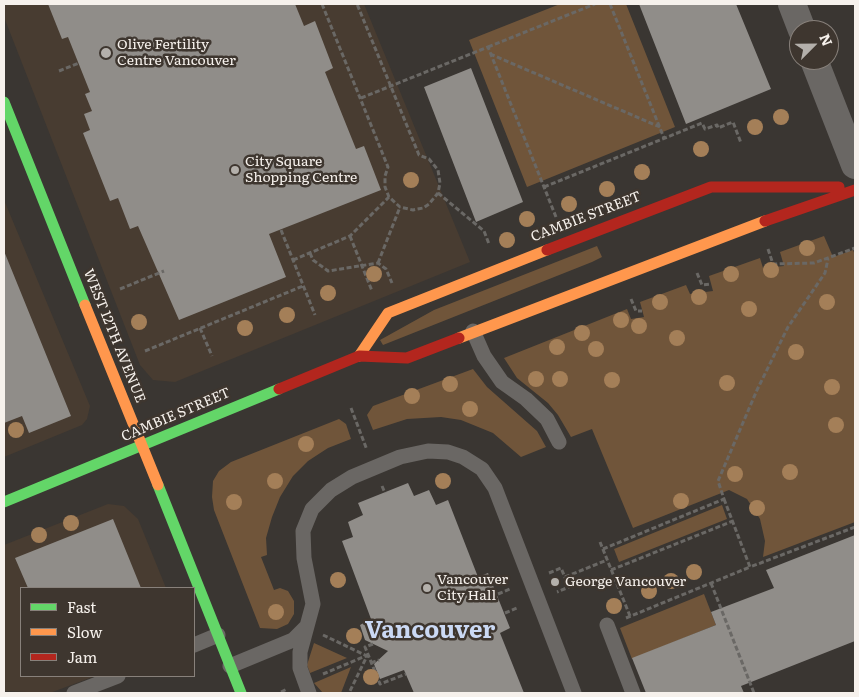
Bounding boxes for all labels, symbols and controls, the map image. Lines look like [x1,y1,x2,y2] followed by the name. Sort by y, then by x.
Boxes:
[789,20,839,70] north arrow
[815,30,838,49] text: N
[117,37,236,70] place label: Olive Fertility Centre Vancouver
[99,46,113,60] marker: Olive Fertility Centre Vancouver
[245,154,357,186] place label: City Square Shopping Centre
[229,164,241,176] marker: City Square Shopping Centre
[528,188,644,246] street label: CAMBIE STREET
[79,267,149,405] street label: WEST 12TH AVENUE
[119,384,233,446] street label: CAMBIE STREET
[437,572,508,604] place label: Vancouver City Hall
[565,574,686,590] place label: George Vancouver
[549,576,561,588] marker: George Vancouver
[421,582,433,594] marker: Vancouver City Hall
[20,587,195,677] legend
[67,595,96,618] text: Fast
[365,617,495,645] district label: Vancouver
[67,620,102,643] text: Slow
[67,645,97,668] text: Jam

